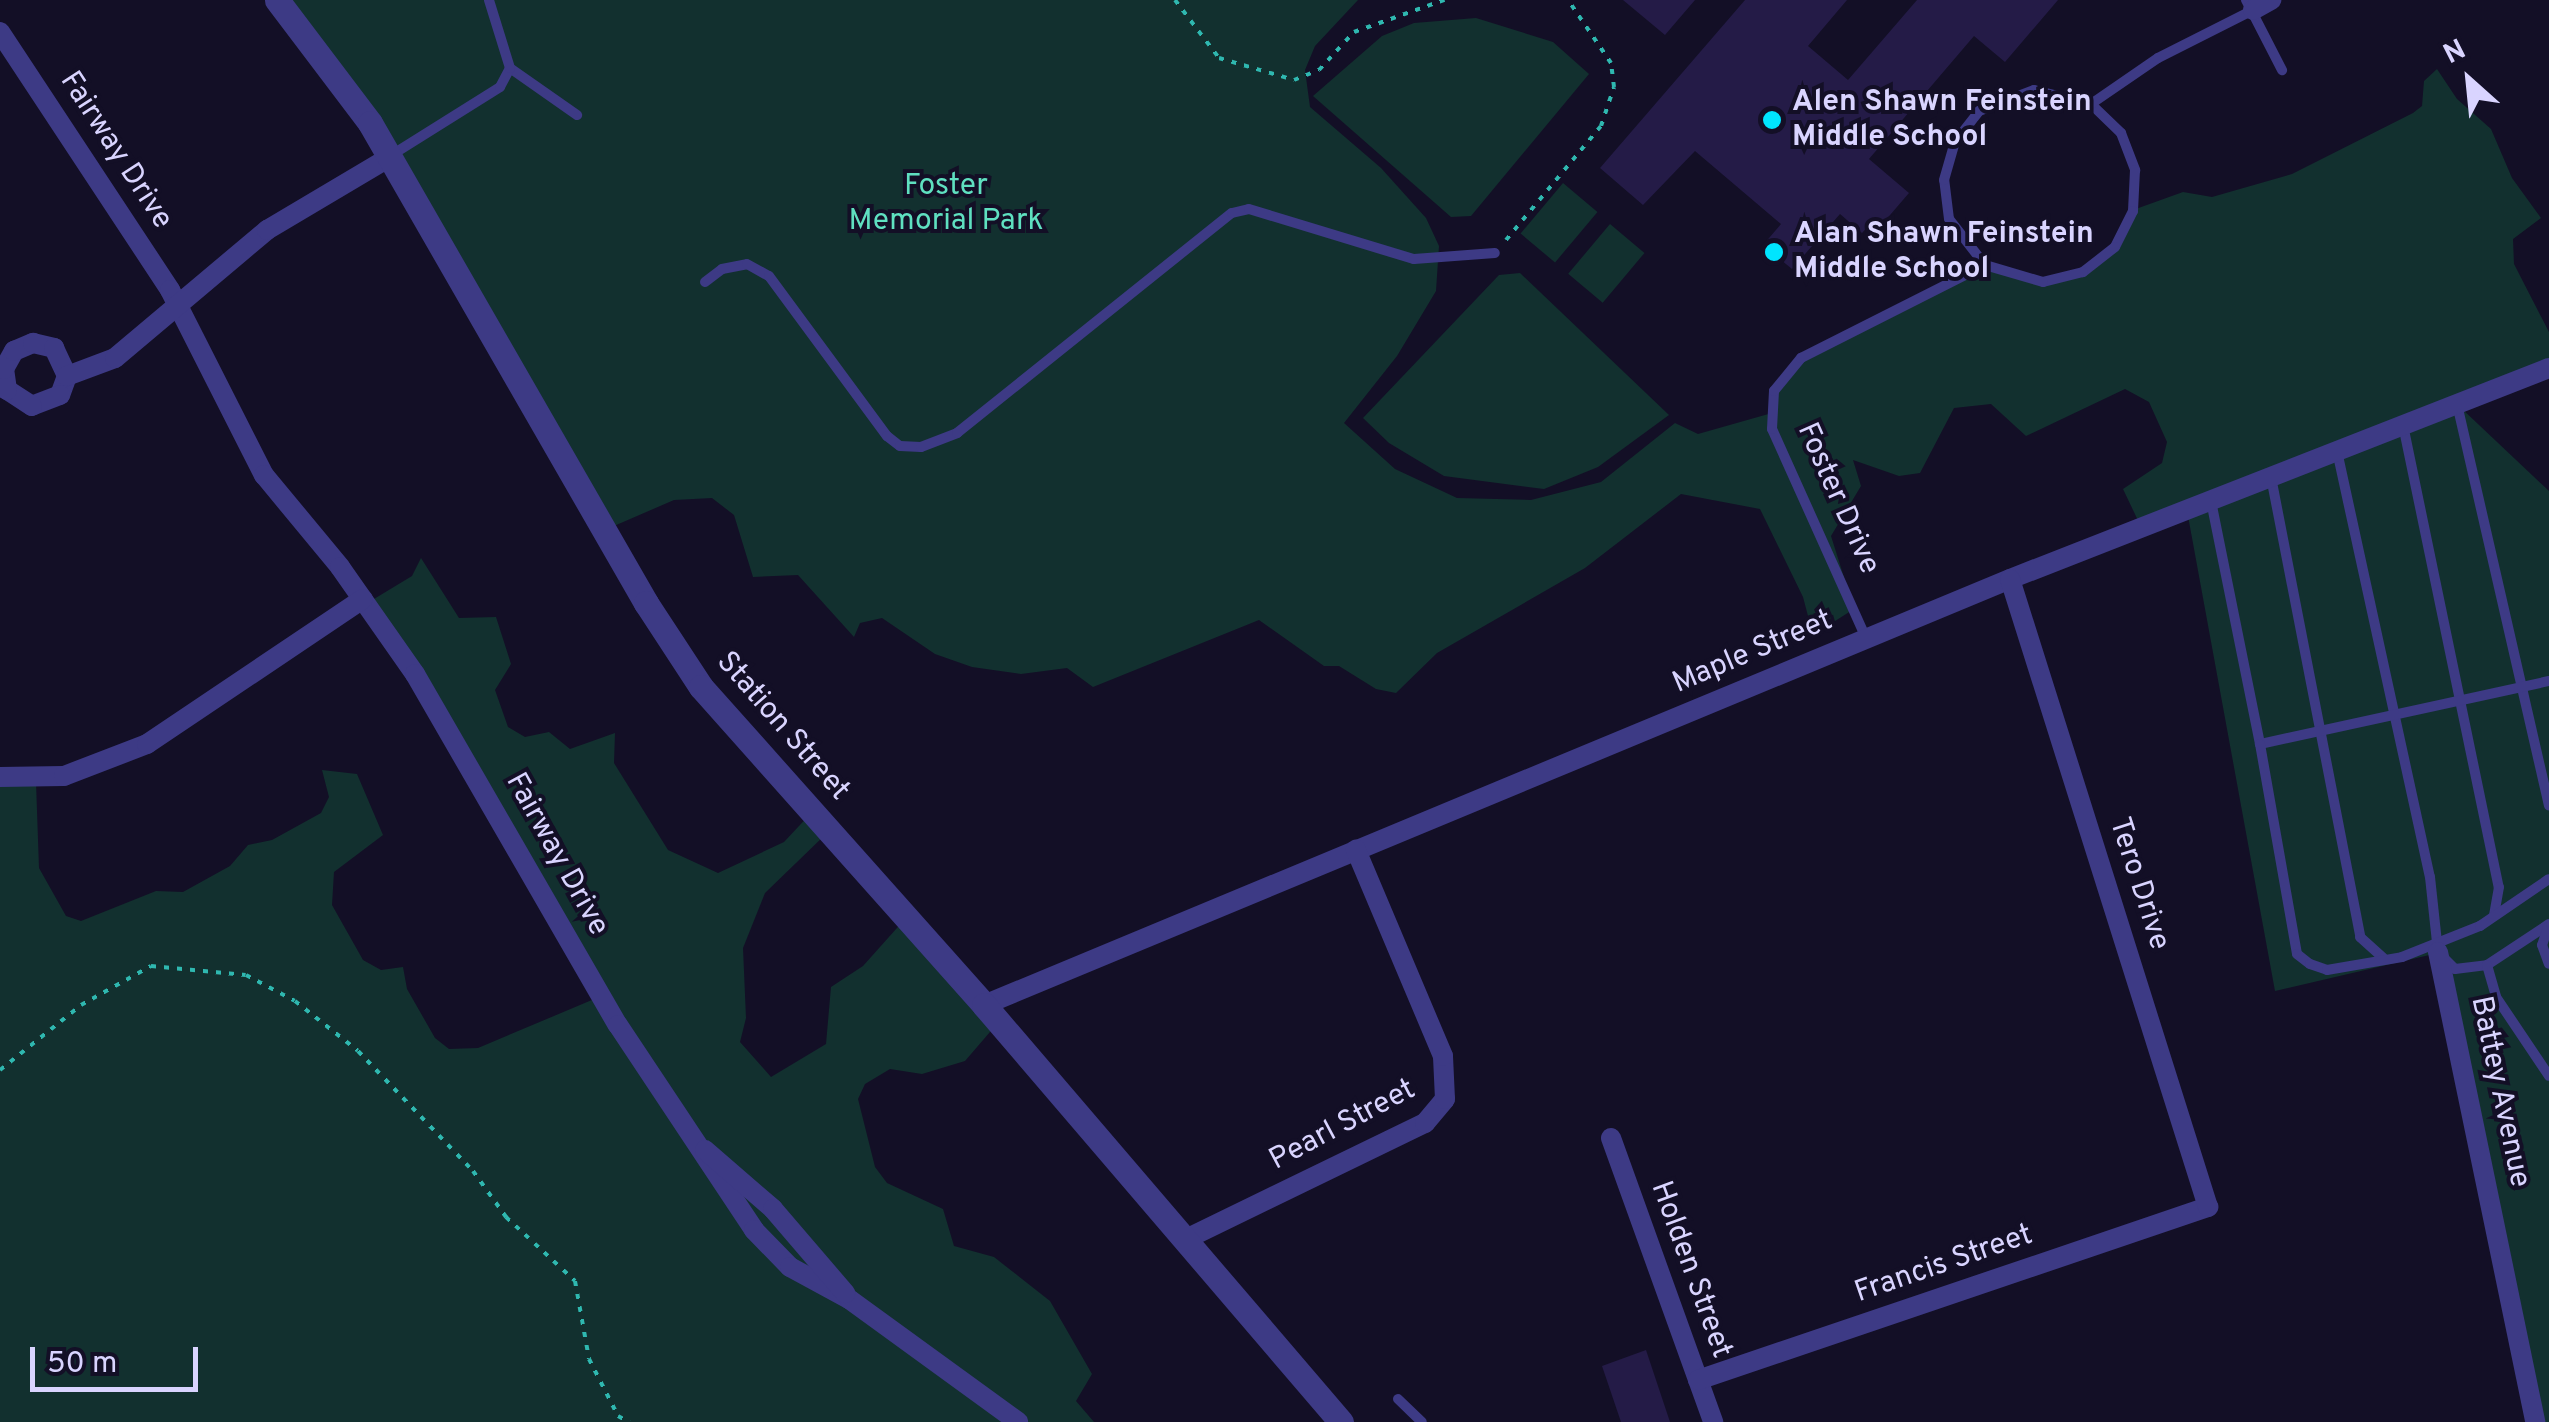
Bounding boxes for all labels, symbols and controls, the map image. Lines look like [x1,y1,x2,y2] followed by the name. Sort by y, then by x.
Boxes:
[2419,30,2519,130] north arrow
[2438,33,2473,74] text: N
[51,66,179,236] street label: Fairway Drive
[1792,85,2092,156] place label: Alen Shawn Feinstein Middle School
[1761,109,1783,131] marker: Alen Shawn Feinstein Middle School
[849,169,1043,240] park label: Foster Memorial Park
[1794,217,2094,288] place label: Alan Shawn Feinstein Middle School
[1763,241,1785,263] marker: Alan Shawn Feinstein Middle School
[1788,418,1886,580] street label: Foster Drive
[1668,603,1838,703] street label: Maple Street
[708,645,856,809] street label: Station Street
[497,767,615,943] street label: Fairway Drive
[2100,813,2176,955] street label: Tero Drive
[2461,992,2537,1192] street label: Battey Avenue
[1264,1073,1422,1179] street label: Pearl Street
[1641,1177,1739,1363] street label: Holden Street
[1850,1218,2038,1312] street label: Francis Street
[35,1327,202,1389] scale bar
[47,1346,117,1383] text: 50 m

